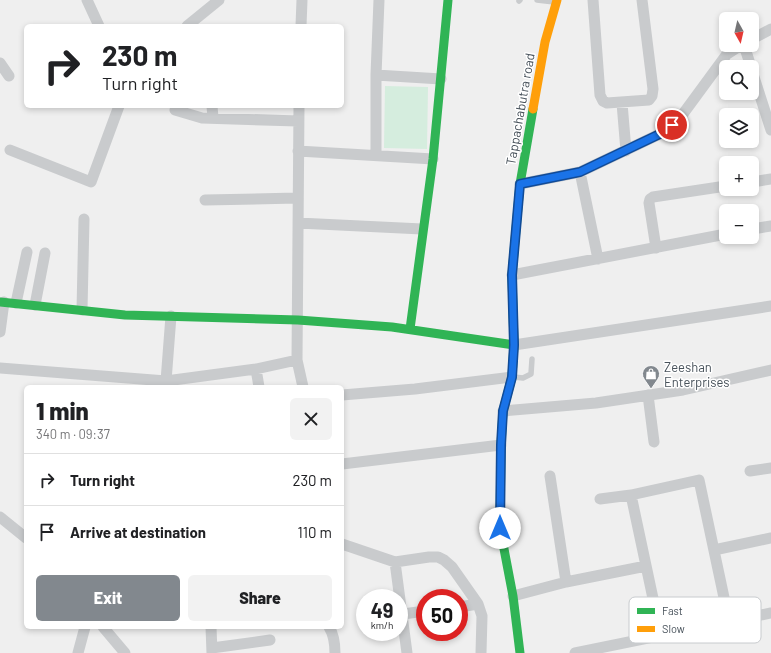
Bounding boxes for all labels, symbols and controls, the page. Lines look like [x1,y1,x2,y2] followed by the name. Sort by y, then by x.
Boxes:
[719,12,759,52] north arrow
[719,12,759,244] map controls
[102,38,177,72] text: 230 m
[36,40,88,92] icon: right
[502,52,538,166] street label: Tappachabutra road
[719,60,759,100] button: search
[102,72,178,94] text: Turn right
[655,108,689,142] pin
[719,108,759,148] button: layers
[661,114,683,136] icon: arrive
[719,156,759,196] button: +
[719,204,759,244] button: −
[664,359,730,390] place label: Zeeshan Enterprises
[641,364,661,389] shop icon: Zeeshan Enterprises
[36,396,89,425] text: 1 min
[290,398,332,440] button: close
[36,426,110,442] text: 340 m · 09:37
[36,469,58,491] icon: right
[70,471,135,489] text: Turn right
[292,471,332,489] text: 230 m
[479,507,521,549] position arrow
[36,521,58,543] icon: arrive
[70,523,206,541] text: Arrive at destination
[298,523,332,541] text: 110 m
[36,575,180,621] button: Exit
[188,575,332,621] button: Share
[416,589,468,641] speed limit sign: 50
[629,597,761,643] legend
[371,598,393,622] text: 49
[662,604,683,617] text: Fast
[371,619,393,631] text: km/h
[662,622,685,635] text: Slow

